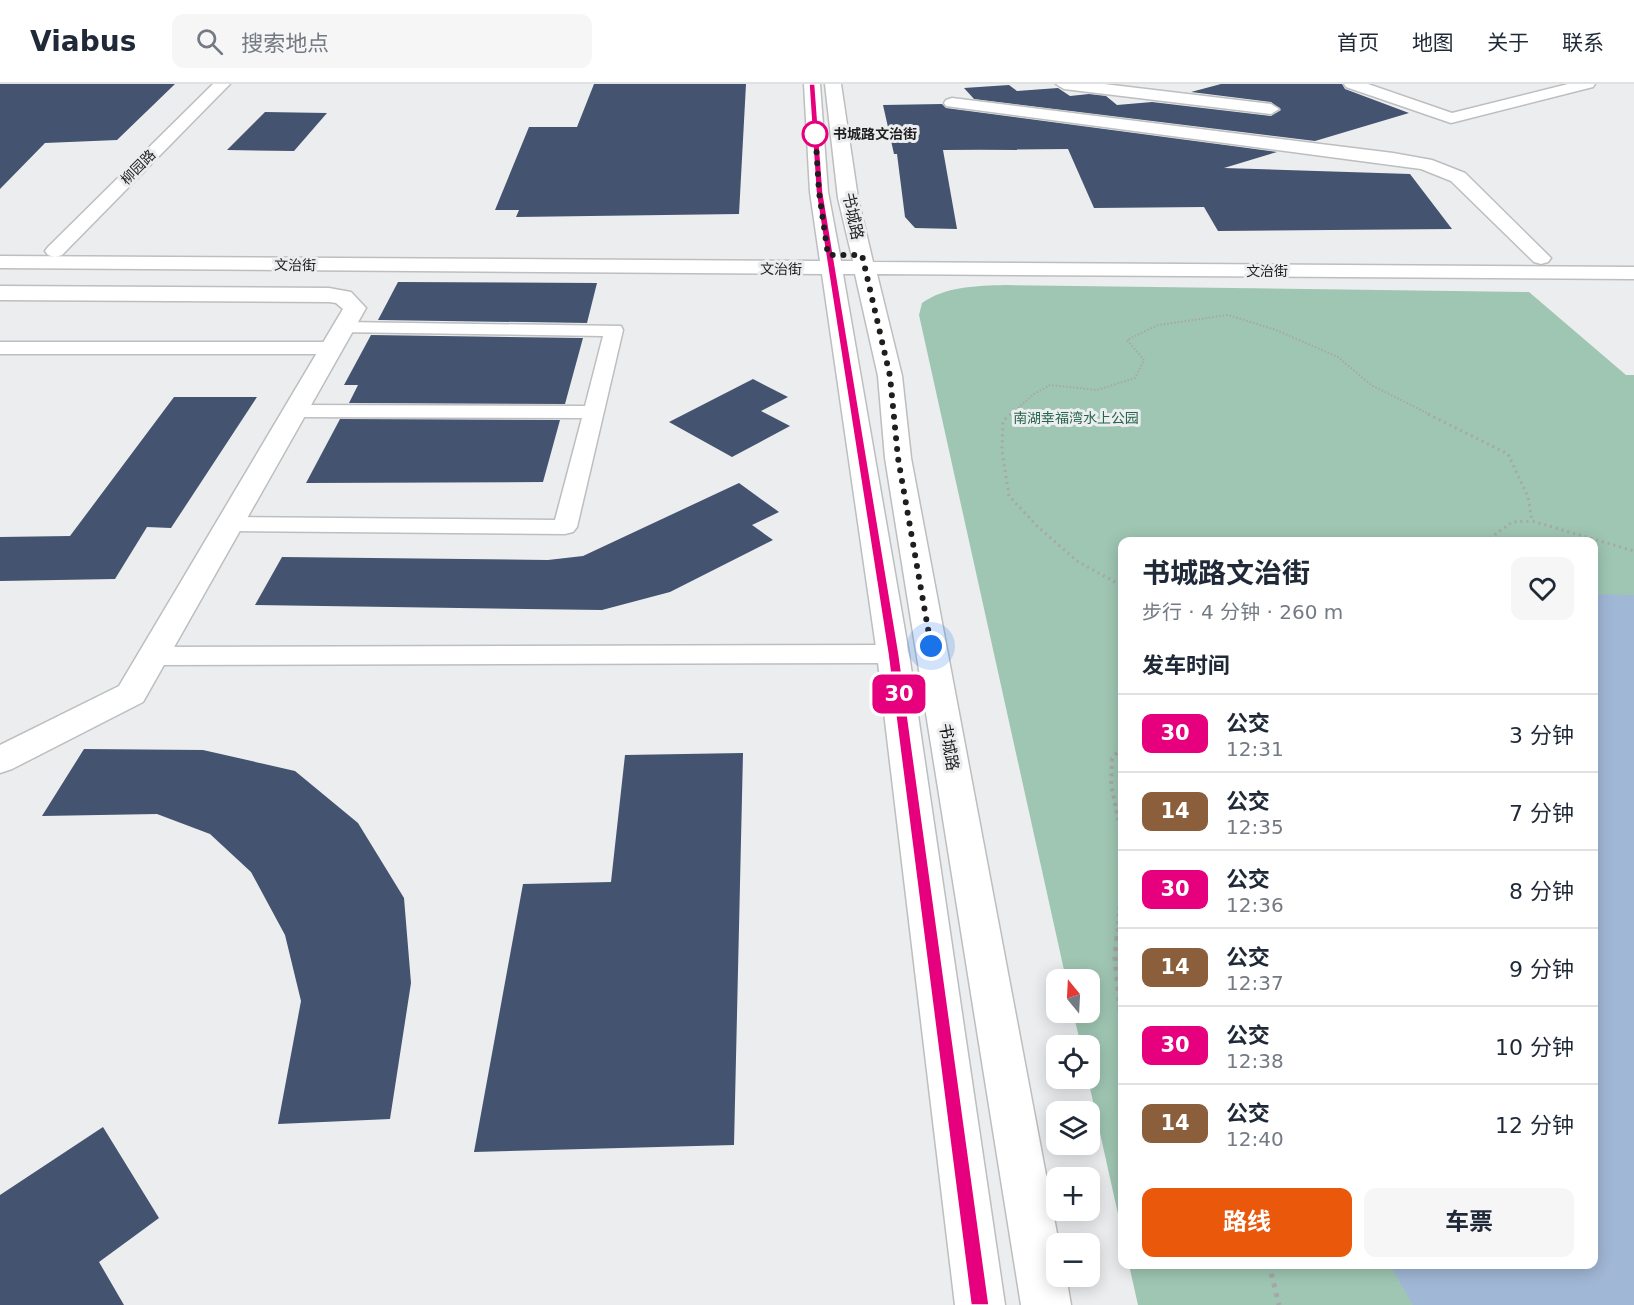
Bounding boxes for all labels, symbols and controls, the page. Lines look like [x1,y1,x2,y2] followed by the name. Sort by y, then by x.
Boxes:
[172,14,592,68] search box
[30,25,136,58] text: Viabus
[193,25,226,58] icon: search
[241,31,329,56] text: 搜索地点
[1337,31,1379,55] text: 首页
[1412,31,1454,55] text: 地图
[1487,31,1529,55] text: 关于
[1562,31,1604,55] text: 联系
[802,121,828,147] marker: 书城路文治街
[833,126,917,142] place label: 书城路文治街
[117,146,159,188] street label: 柳园路
[839,191,867,241] street label: 书城路
[274,257,316,273] street label: 文治街
[760,261,802,277] street label: 文治街
[1246,263,1288,279] street label: 文治街
[1013,410,1139,426] park label: 南湖幸福湾水上公园
[1142,557,1310,590] text: 书城路文治街
[1511,557,1574,620] button: heart
[1142,600,1343,624] text: 步行 · 4 分钟 · 260 m
[916,631,946,661] your location
[1142,653,1230,678] text: 发车时间
[872,674,926,714] line badge: 30
[884,682,914,706] text: 30
[1226,711,1270,736] text: 公交
[1160,721,1190,745] text: 30
[935,722,963,772] street label: 书城路
[1509,723,1574,748] text: 3 分钟
[1226,737,1284,761] text: 12:31
[1226,789,1270,814] text: 公交
[1160,799,1190,823] text: 14
[1509,801,1574,826] text: 7 分钟
[1226,815,1284,839] text: 12:35
[1226,867,1270,892] text: 公交
[1160,877,1190,901] text: 30
[1509,879,1574,904] text: 8 分钟
[1226,893,1284,917] text: 12:36
[1226,945,1270,970] text: 公交
[1160,955,1190,979] text: 14
[1509,957,1574,982] text: 9 分钟
[1046,969,1100,1023] north arrow
[1046,969,1100,1287] map controls
[1226,971,1284,995] text: 12:37
[1226,1023,1270,1048] text: 公交
[1160,1033,1190,1057] text: 30
[1046,1035,1100,1089] button: locate
[1495,1035,1574,1060] text: 10 分钟
[1226,1049,1284,1073] text: 12:38
[1046,1101,1100,1155] button: layers
[1226,1101,1270,1126] text: 公交
[1160,1111,1190,1135] text: 14
[1495,1113,1574,1138] text: 12 分钟
[1226,1127,1284,1151] text: 12:40
[1046,1167,1100,1221] button: +
[1142,1188,1352,1257] button: 路线
[1364,1188,1574,1257] button: 车票
[1046,1233,1100,1287] button: −

